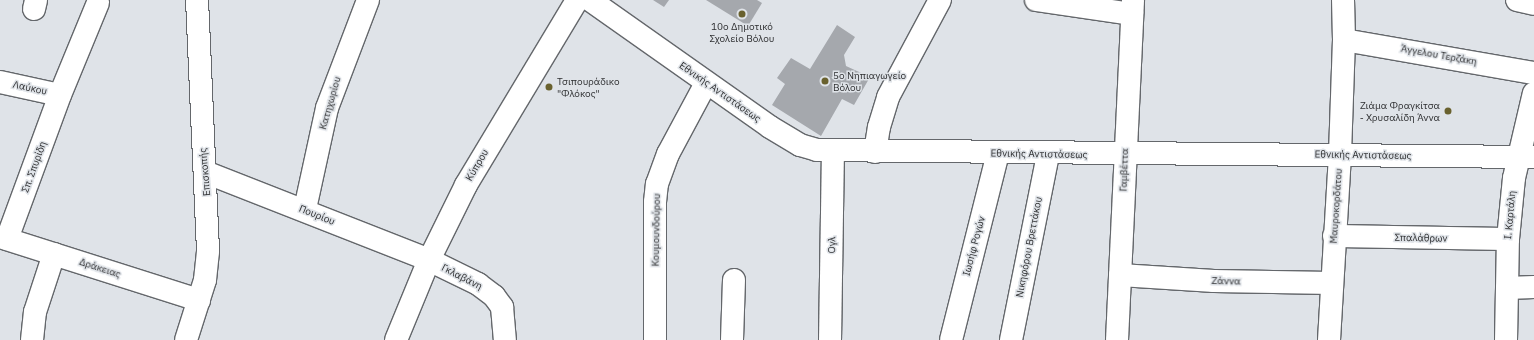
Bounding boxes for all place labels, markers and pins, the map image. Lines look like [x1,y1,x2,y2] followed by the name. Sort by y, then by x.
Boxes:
[737,9,747,19] marker: 10ο Δημοτικό Σχολείο Βόλου
[709,20,775,44] place label: 10ο Δημοτικό Σχολείο Βόλου
[833,69,906,92] place label: 5ο Νηπιαγωγείο Βόλου
[557,75,620,98] place label: Τσιπουράδικο "Φλόκος"
[820,76,830,86] marker: 5ο Νηπιαγωγείο Βόλου
[544,82,554,92] marker: Τσιπουράδικο "Φλόκος"
[1360,99,1440,122] place label: Ζιάμα Φραγκίτσα - Χρυσαλίδη Άννα
[1443,106,1453,116] marker: Ζιάμα Φραγκίτσα - Χρυσαλίδη Άννα

